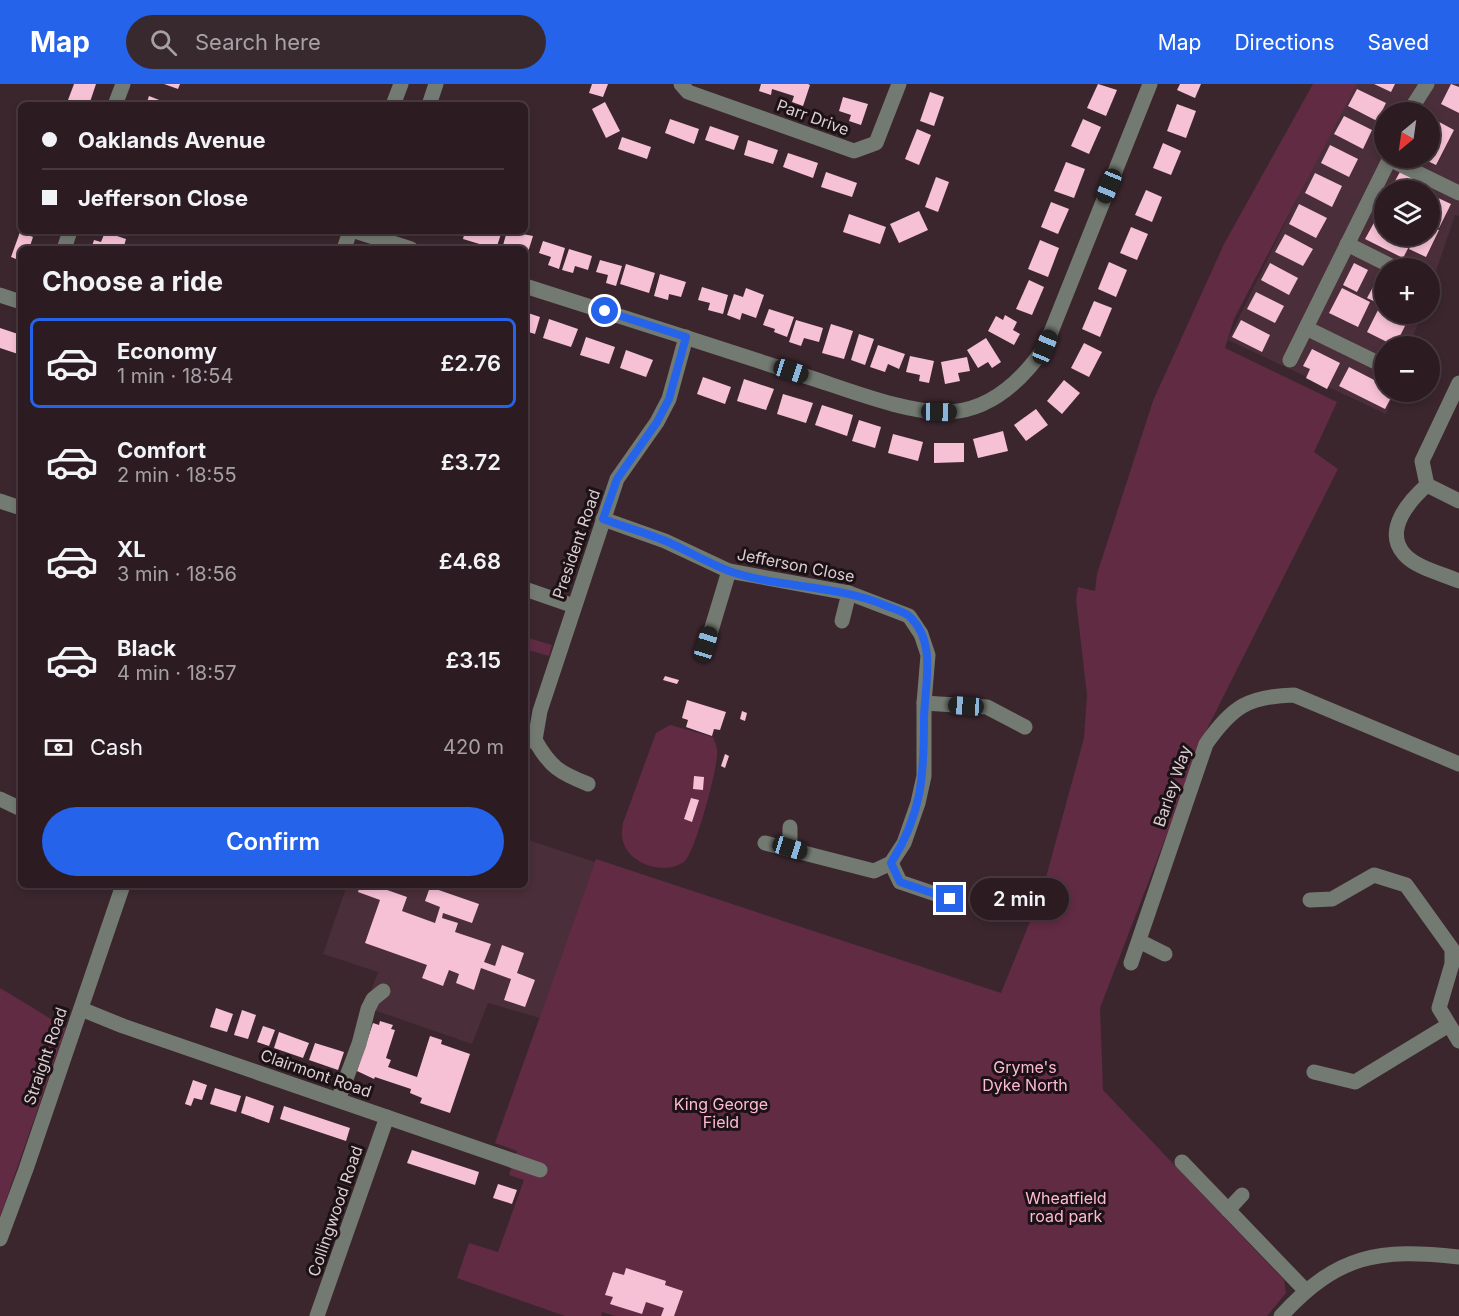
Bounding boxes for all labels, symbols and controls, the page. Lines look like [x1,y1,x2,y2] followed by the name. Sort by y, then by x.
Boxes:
[126,15,546,69] search box
[30,25,90,59] text: Map
[147,26,180,59] icon: search
[195,29,321,55] text: Search here
[1158,30,1201,55] text: Map
[1234,30,1335,55] text: Directions
[1368,30,1429,55] text: Saved
[774,95,852,139] street label: Parr Drive
[1374,102,1440,168] north arrow
[1374,102,1440,402] map controls
[78,127,266,153] text: Oaklands Avenue
[1094,166,1124,206] car
[1374,180,1440,246] button: layers
[78,185,248,211] text: Jefferson Close
[1374,258,1440,324] button: +
[42,265,223,298] text: Choose a ride
[591,297,618,324] route start
[1030,327,1060,367] car
[45,336,99,390] icon: car
[1374,336,1440,402] button: −
[117,338,217,364] text: Economy
[441,350,501,376] text: £2.76
[771,357,811,385] car
[117,364,233,388] text: 1 min · 18:54
[921,403,957,421] car
[45,435,99,489] icon: car
[117,437,206,463] text: Comfort
[441,449,501,475] text: £3.72
[117,463,237,487] text: 2 min · 18:55
[548,487,604,601] street label: President Road
[45,534,99,588] icon: car
[117,536,146,562] text: XL
[735,544,857,586] street label: Jefferson Close
[439,548,501,574] text: £4.68
[117,562,237,586] text: 3 min · 18:56
[692,624,720,664] car
[45,633,99,687] icon: car
[117,635,176,661] text: Black
[445,647,501,673] text: £3.15
[117,661,236,685] text: 4 min · 18:57
[947,696,985,716] car
[42,731,75,764] icon: cash
[90,734,143,760] text: Cash
[443,735,504,759] text: 420 m
[1149,743,1195,829] street label: Barley Way
[42,807,504,876] button: Confirm
[770,834,810,862] car
[971,878,1070,920] callout: 2 min
[936,885,963,912] route end
[993,887,1046,911] text: 2 min
[19,1005,71,1107] street label: Straight Road
[258,1045,374,1101] street label: Clairmont Road
[982,1057,1068,1095] park label: Gryme's Dyke North
[674,1094,768,1132] park label: King George Field
[303,1143,367,1279] street label: Collingwood Road
[1025,1188,1107,1226] park label: Wheatfield road park

